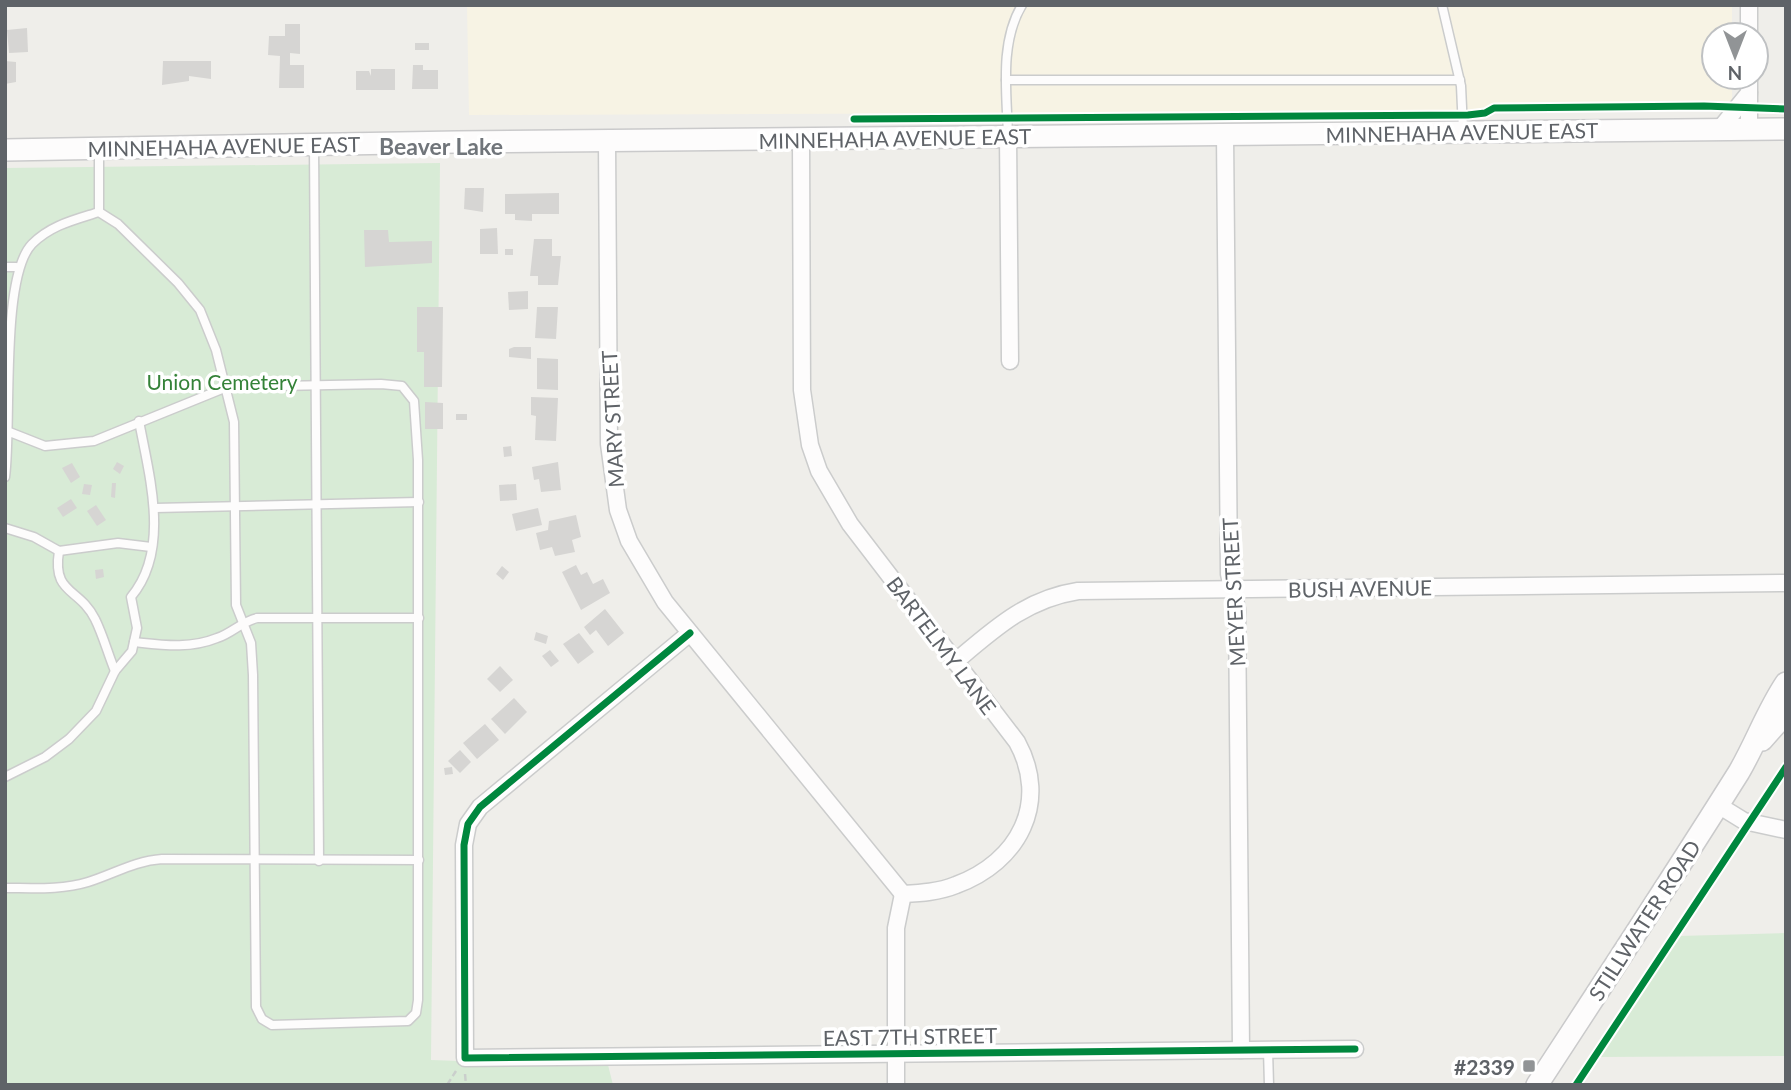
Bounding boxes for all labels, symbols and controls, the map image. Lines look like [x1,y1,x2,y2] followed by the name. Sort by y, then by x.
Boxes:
[1700,21,1770,91] north arrow
[1728,62,1742,85] text: N
[1326,117,1599,147] street label: MINNEHAHA AVENUE EAST
[759,123,1032,153] street label: MINNEHAHA AVENUE EAST
[88,131,361,161] street label: MINNEHAHA AVENUE EAST
[379,132,503,160] district label: Beaver Lake
[596,349,628,488] street label: MARY STREET
[146,369,298,394] park label: Union Cemetery
[1217,516,1249,667] street label: MEYER STREET
[882,571,1002,719] street label: BARTELMY LANE
[1288,574,1432,602] street label: BUSH AVENUE
[1583,835,1705,1005] street label: STILLWATER ROAD
[823,1022,998,1050] street label: EAST 7TH STREET
[1454,1054,1515,1079] place label: #2339
[1521,1058,1537,1074] marker: #2339

